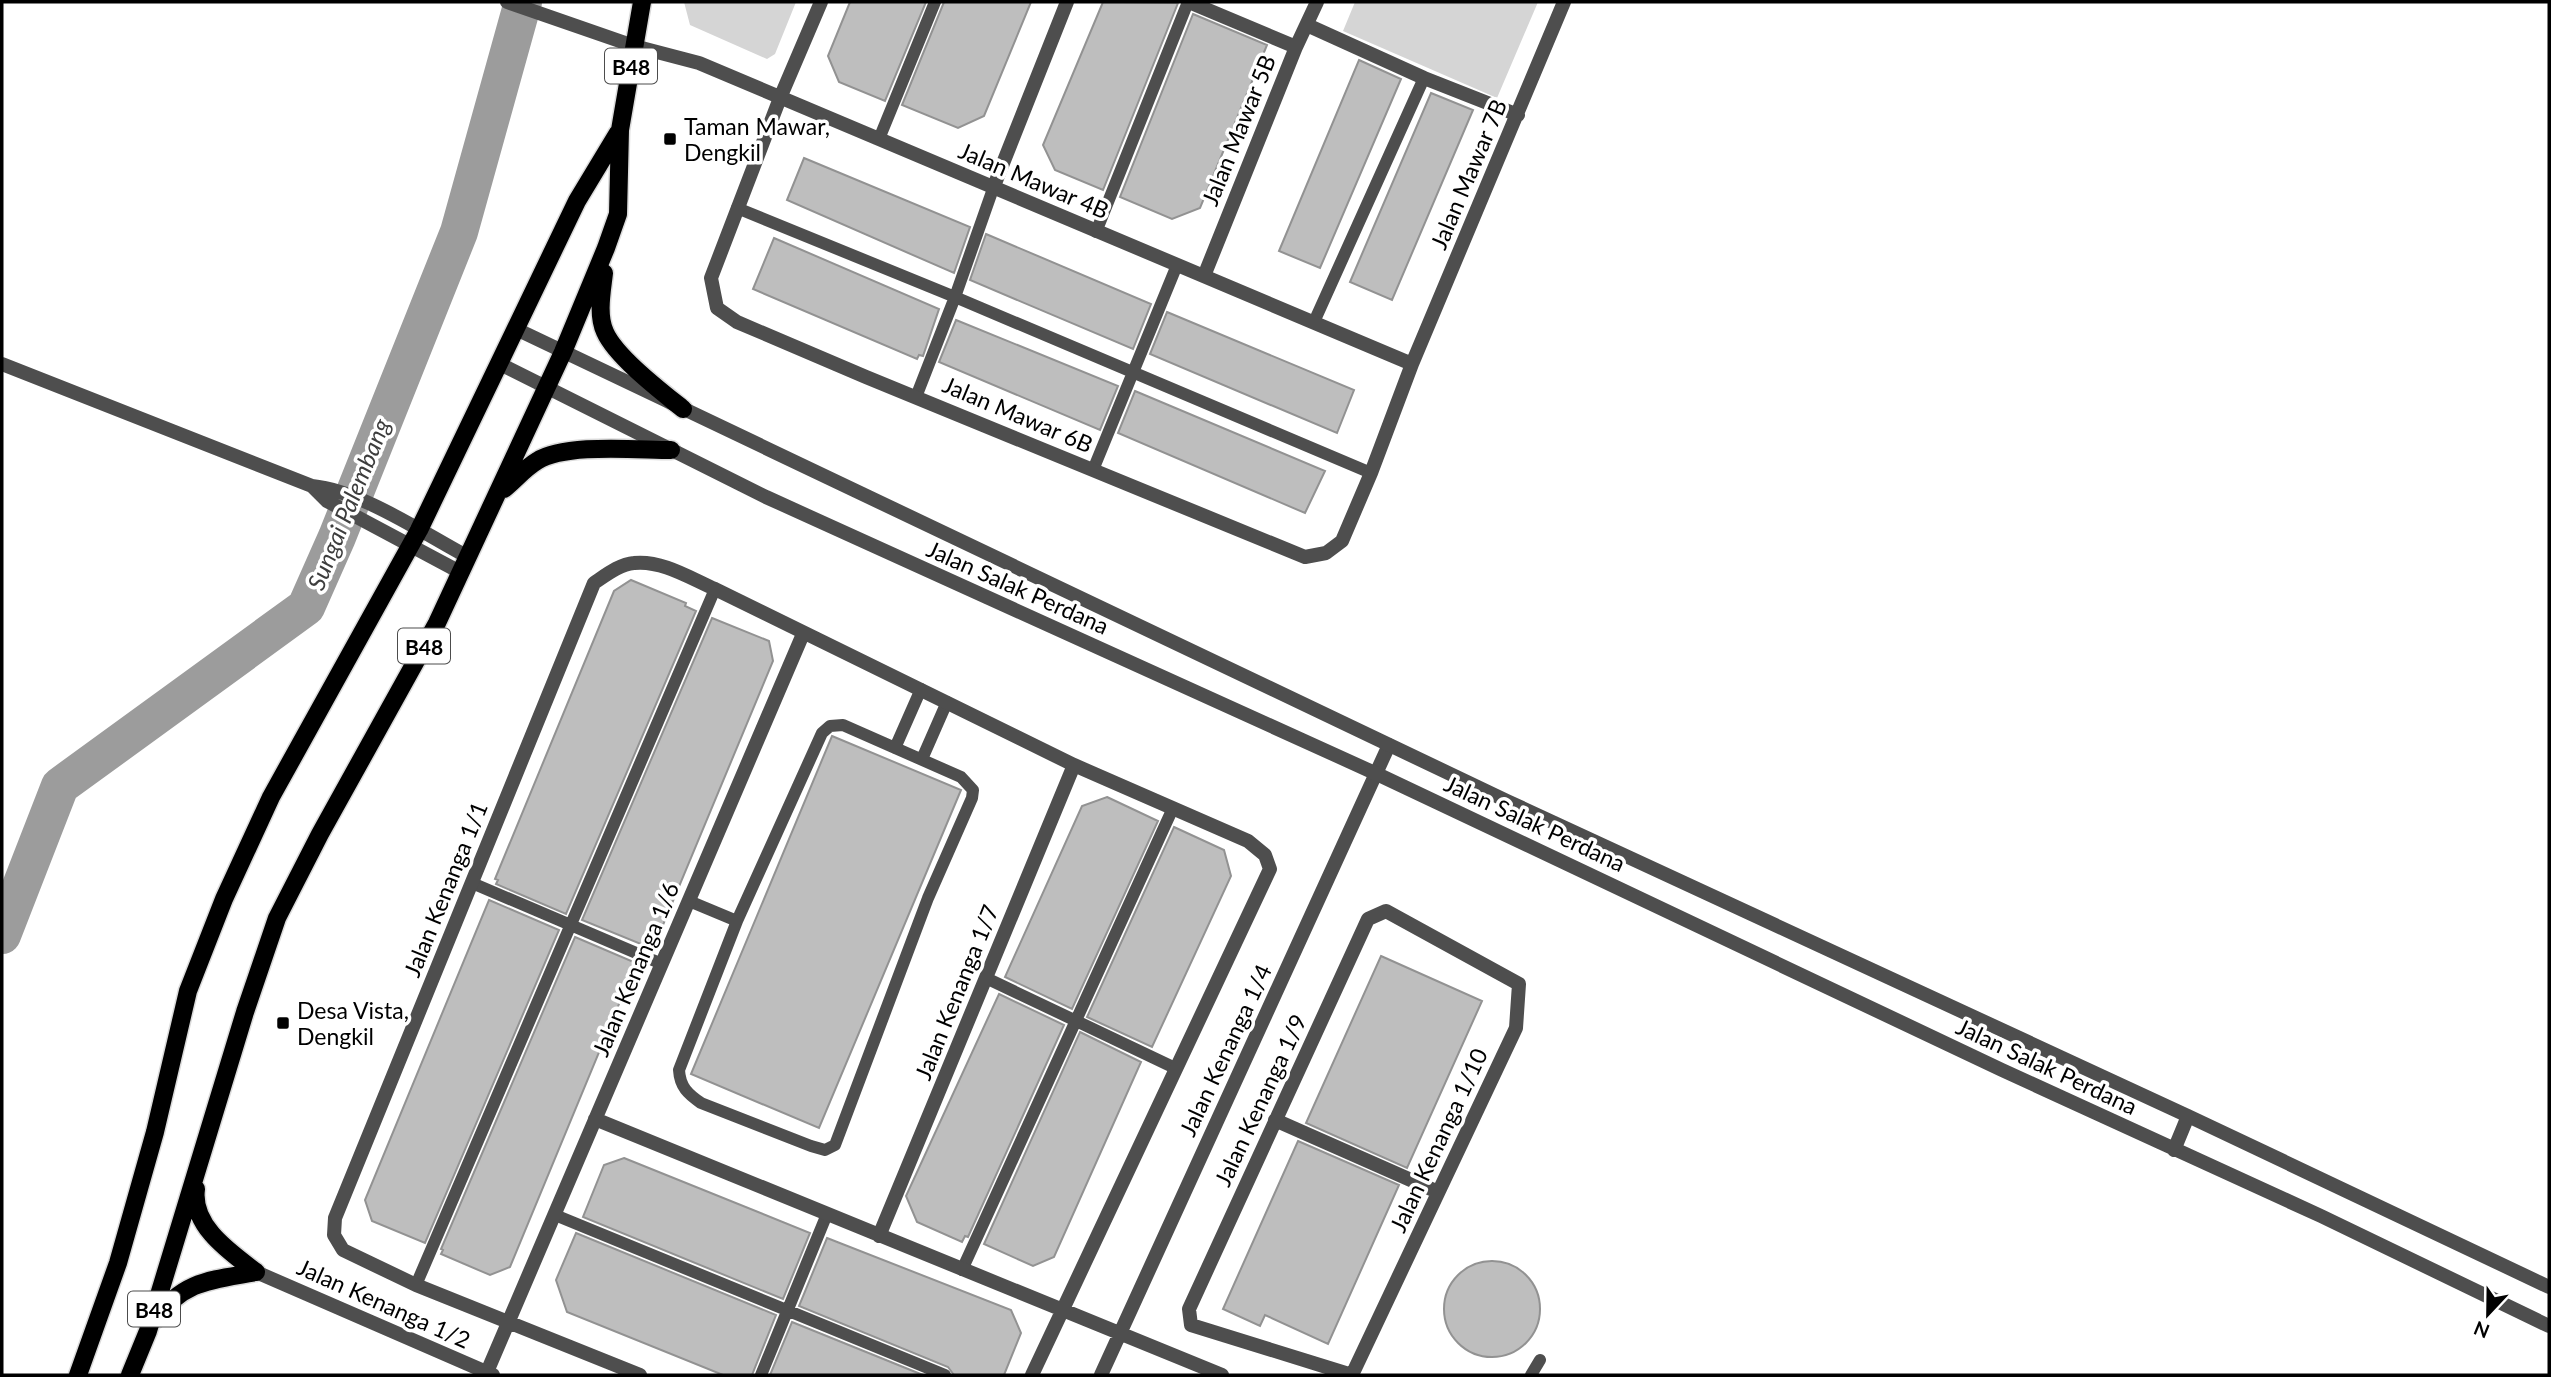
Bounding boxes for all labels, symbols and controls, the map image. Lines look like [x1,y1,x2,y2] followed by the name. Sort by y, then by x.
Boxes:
[605,48,657,84] road number: B48
[1195,51,1281,209] street label: Jalan Mawar 5B
[1424,95,1512,253] street label: Jalan Mawar 7B
[684,112,830,166] place label: Taman Mawar, Dengkil
[662,131,678,147] marker: Taman Mawar, Dengkil
[955,136,1113,224] street label: Jalan Mawar 4B
[939,370,1097,458] street label: Jalan Mawar 6B
[300,414,396,594] water label: Sungai Palembang
[923,534,1113,640] street label: Jalan Salak Perdana
[398,628,450,664] road number: B48
[1440,769,1630,877] street label: Jalan Salak Perdana
[397,797,493,981] street label: Jalan Kenanga 1/1
[586,878,684,1060] street label: Jalan Kenanga 1/6
[908,900,1004,1084] street label: Jalan Kenanga 1/7
[1173,960,1277,1140] street label: Jalan Kenanga 1/4
[297,996,409,1050] place label: Desa Vista, Dengkil
[1208,1010,1312,1190] street label: Jalan Kenanga 1/9
[1952,1012,2142,1120] street label: Jalan Salak Perdana
[275,1015,291,1031] marker: Desa Vista, Dengkil
[1383,1044,1493,1236] street label: Jalan Kenanga 1/10
[293,1252,475,1354] street label: Jalan Kenanga 1/2
[2453,1279,2523,1349] north arrow
[128,1292,180,1326] road number: B48
[2470,1317,2493,1344] text: N

